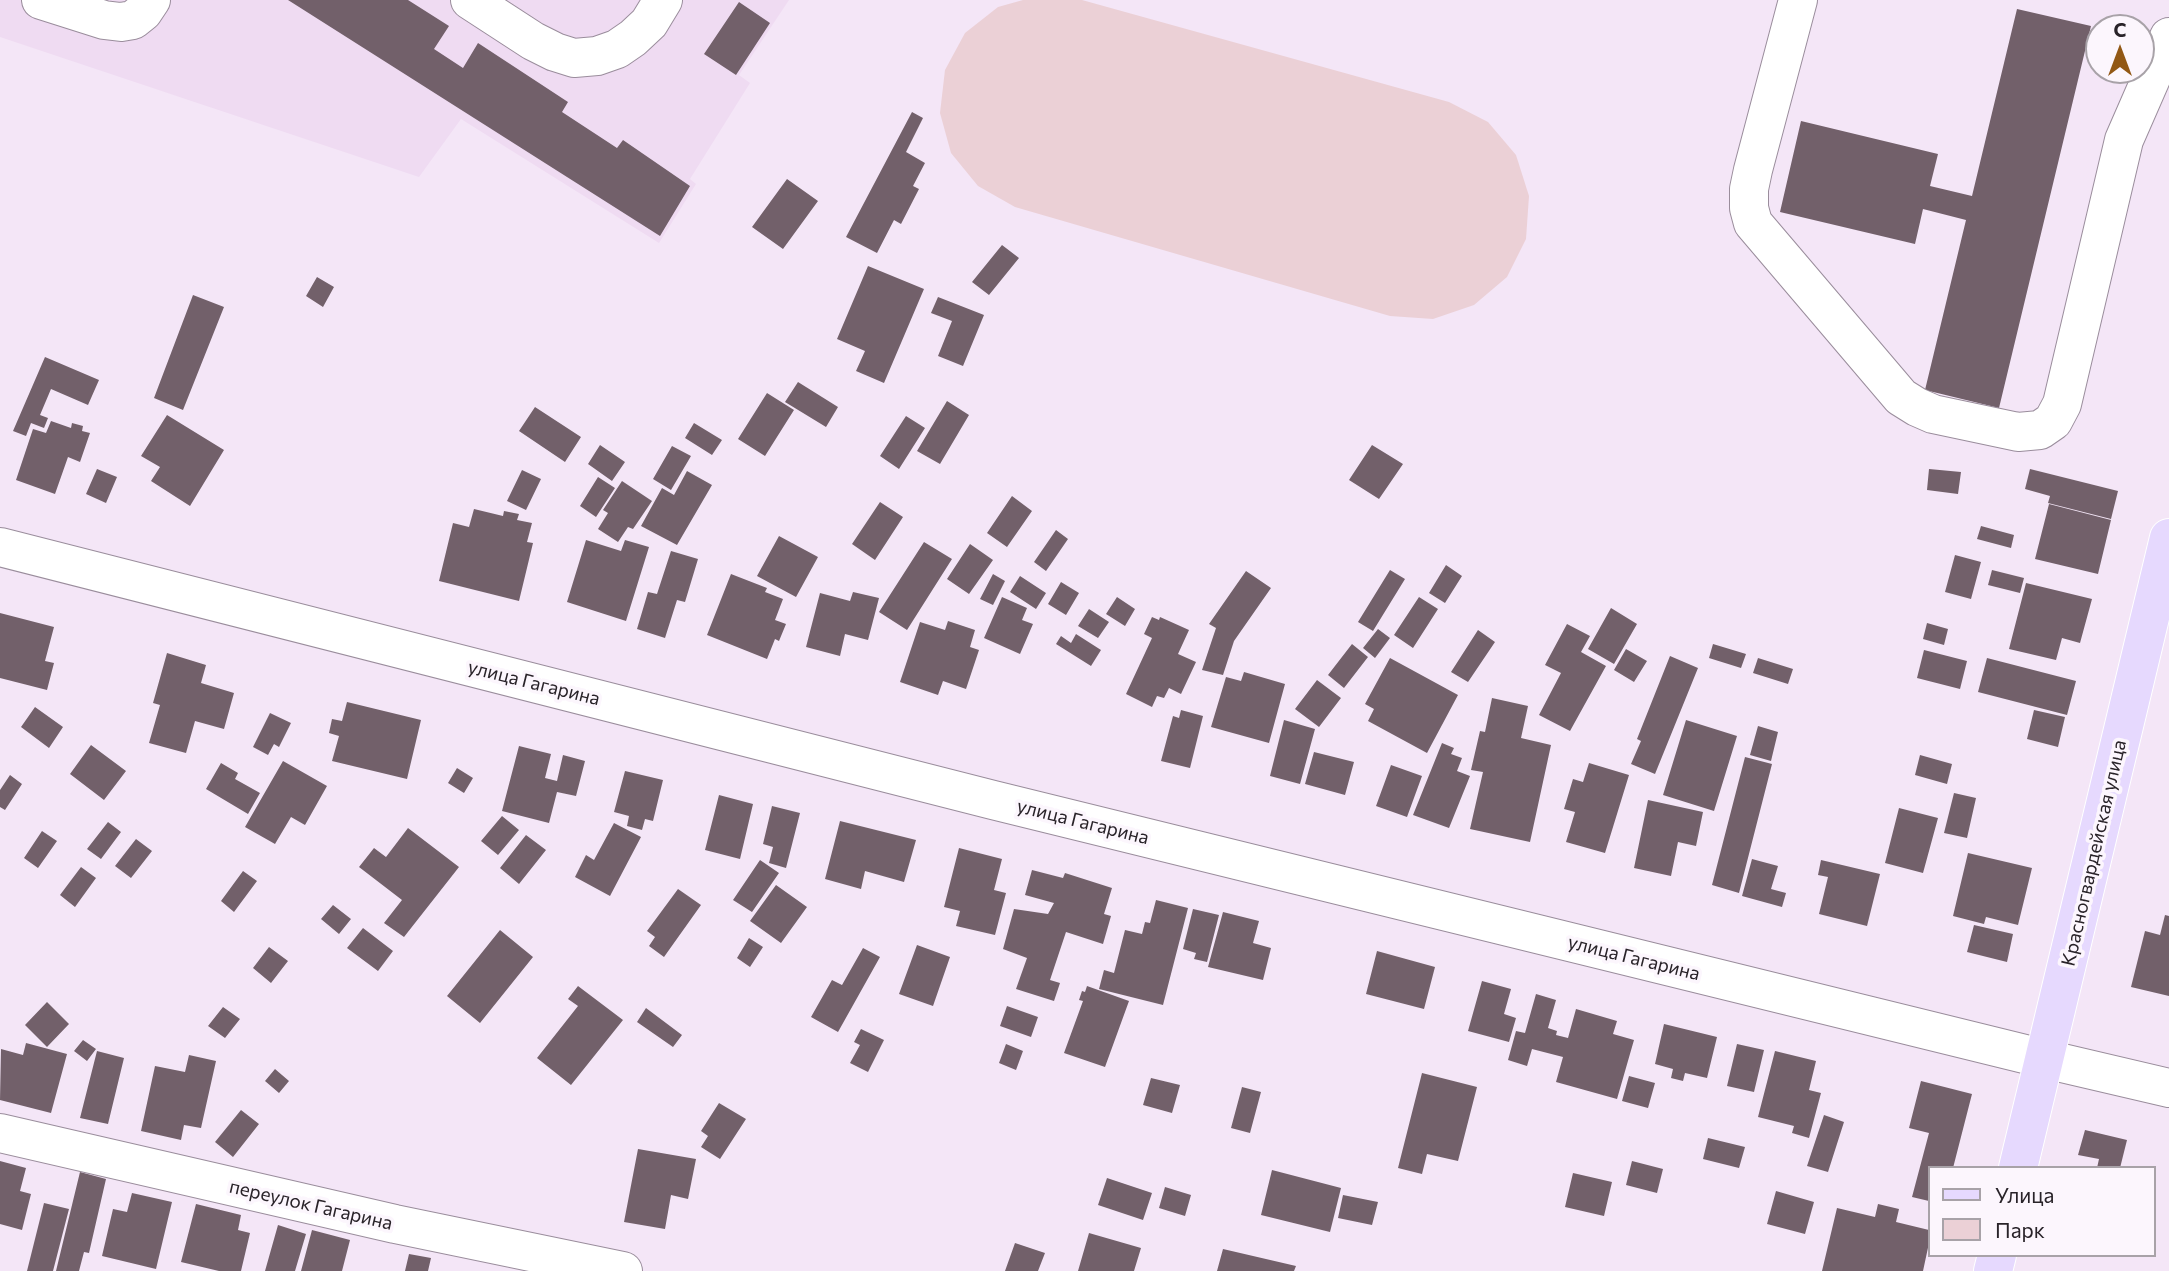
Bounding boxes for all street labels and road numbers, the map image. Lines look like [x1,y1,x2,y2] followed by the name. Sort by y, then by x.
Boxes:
[466,656,602,710] street label: улица Гагарина
[2057,738,2131,968] street label: Красногвардейская улица
[1015,795,1151,849] street label: улица Гагарина
[1566,931,1702,985] street label: улица Гагарина
[227,1175,395,1235] street label: переулок Гагарина

